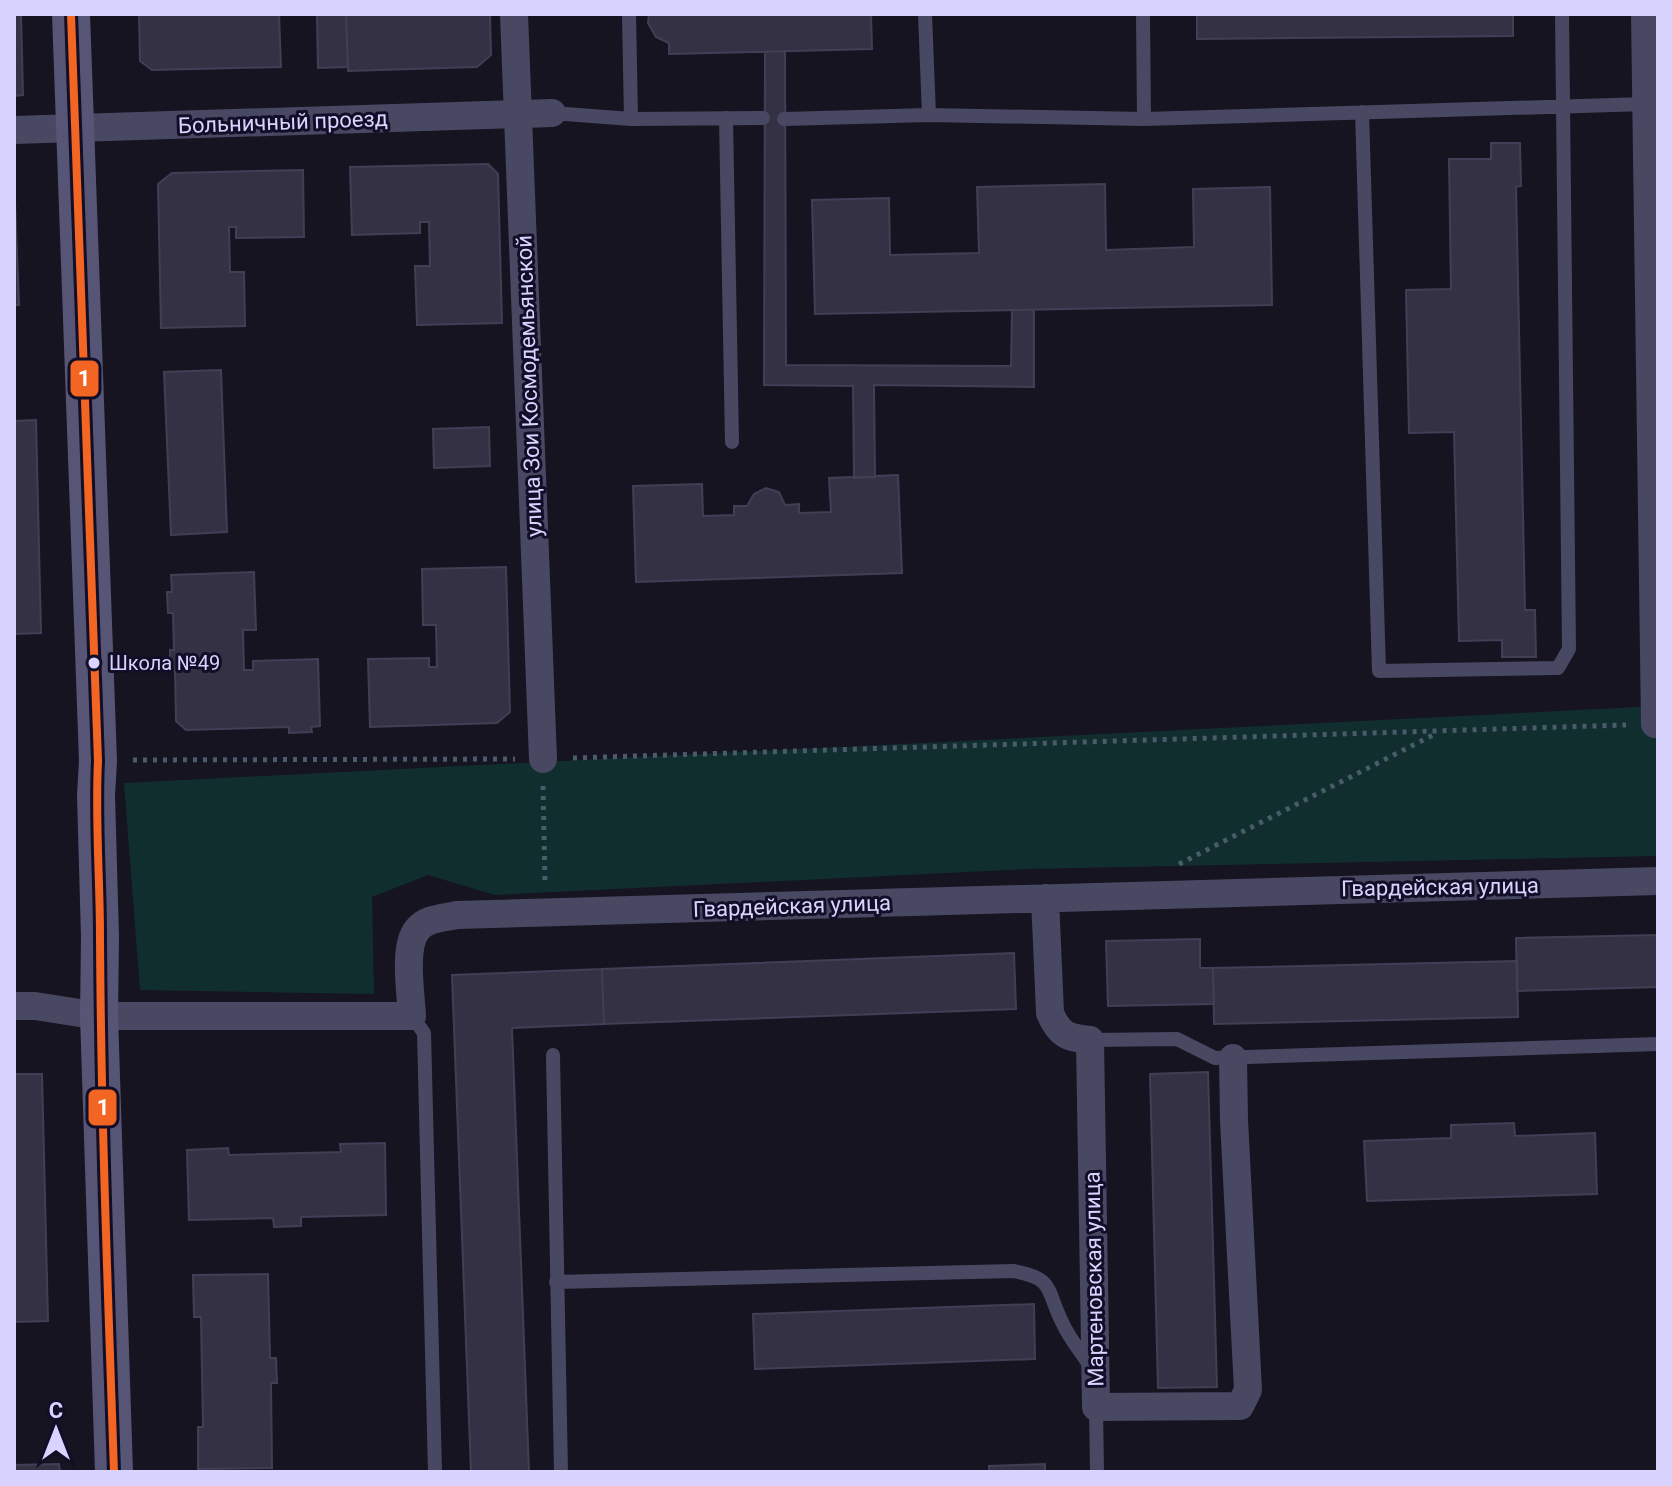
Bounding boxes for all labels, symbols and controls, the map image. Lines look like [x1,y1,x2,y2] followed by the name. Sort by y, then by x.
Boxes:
[178,106,388,138] street label: Больничный проезд
[511,235,547,537] street label: улица Зои Космодемьянской
[69,359,100,398] line badge: 1
[78,366,90,391] text: 1
[109,651,220,675] place label: Школа №49
[86,655,102,671] marker: Школа №49
[1341,873,1539,901] street label: Гвардейская улица
[693,890,891,922] street label: Гвардейская улица
[87,1088,118,1127] line badge: 1
[97,1095,109,1120] text: 1
[1080,1171,1108,1387] street label: Мартеновская улица
[16,1390,96,1470] north arrow
[49,1398,63,1423] text: С

